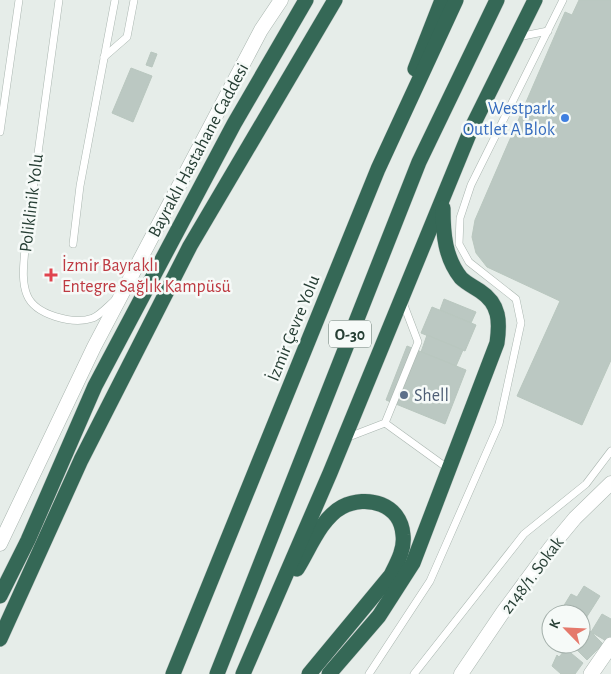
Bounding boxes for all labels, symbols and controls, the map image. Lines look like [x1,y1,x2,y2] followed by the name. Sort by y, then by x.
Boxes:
[145,61,252,240] street label: Bayraklı Hastahane Caddesi
[463,100,556,139] place label: Westpark Outlet A Blok
[559,112,571,124] marker: Westpark Outlet A Blok
[17,153,47,253] street label: Poliklinik Yolu
[62,255,231,296] place label: İzmir Bayraklı Entegre Sağlık Kampüsü
[44,268,58,282] marker: İzmir Bayraklı Entegre Sağlık Kampüsü
[263,272,323,384] street label: İzmir Çevre Yolu
[329,320,371,348] road number: O-30
[414,387,449,405] place label: Shell
[398,389,410,401] marker: Shell
[498,533,568,618] street label: 2148/1. Sokak
[541,604,591,654] north arrow
[547,617,563,631] text: K

